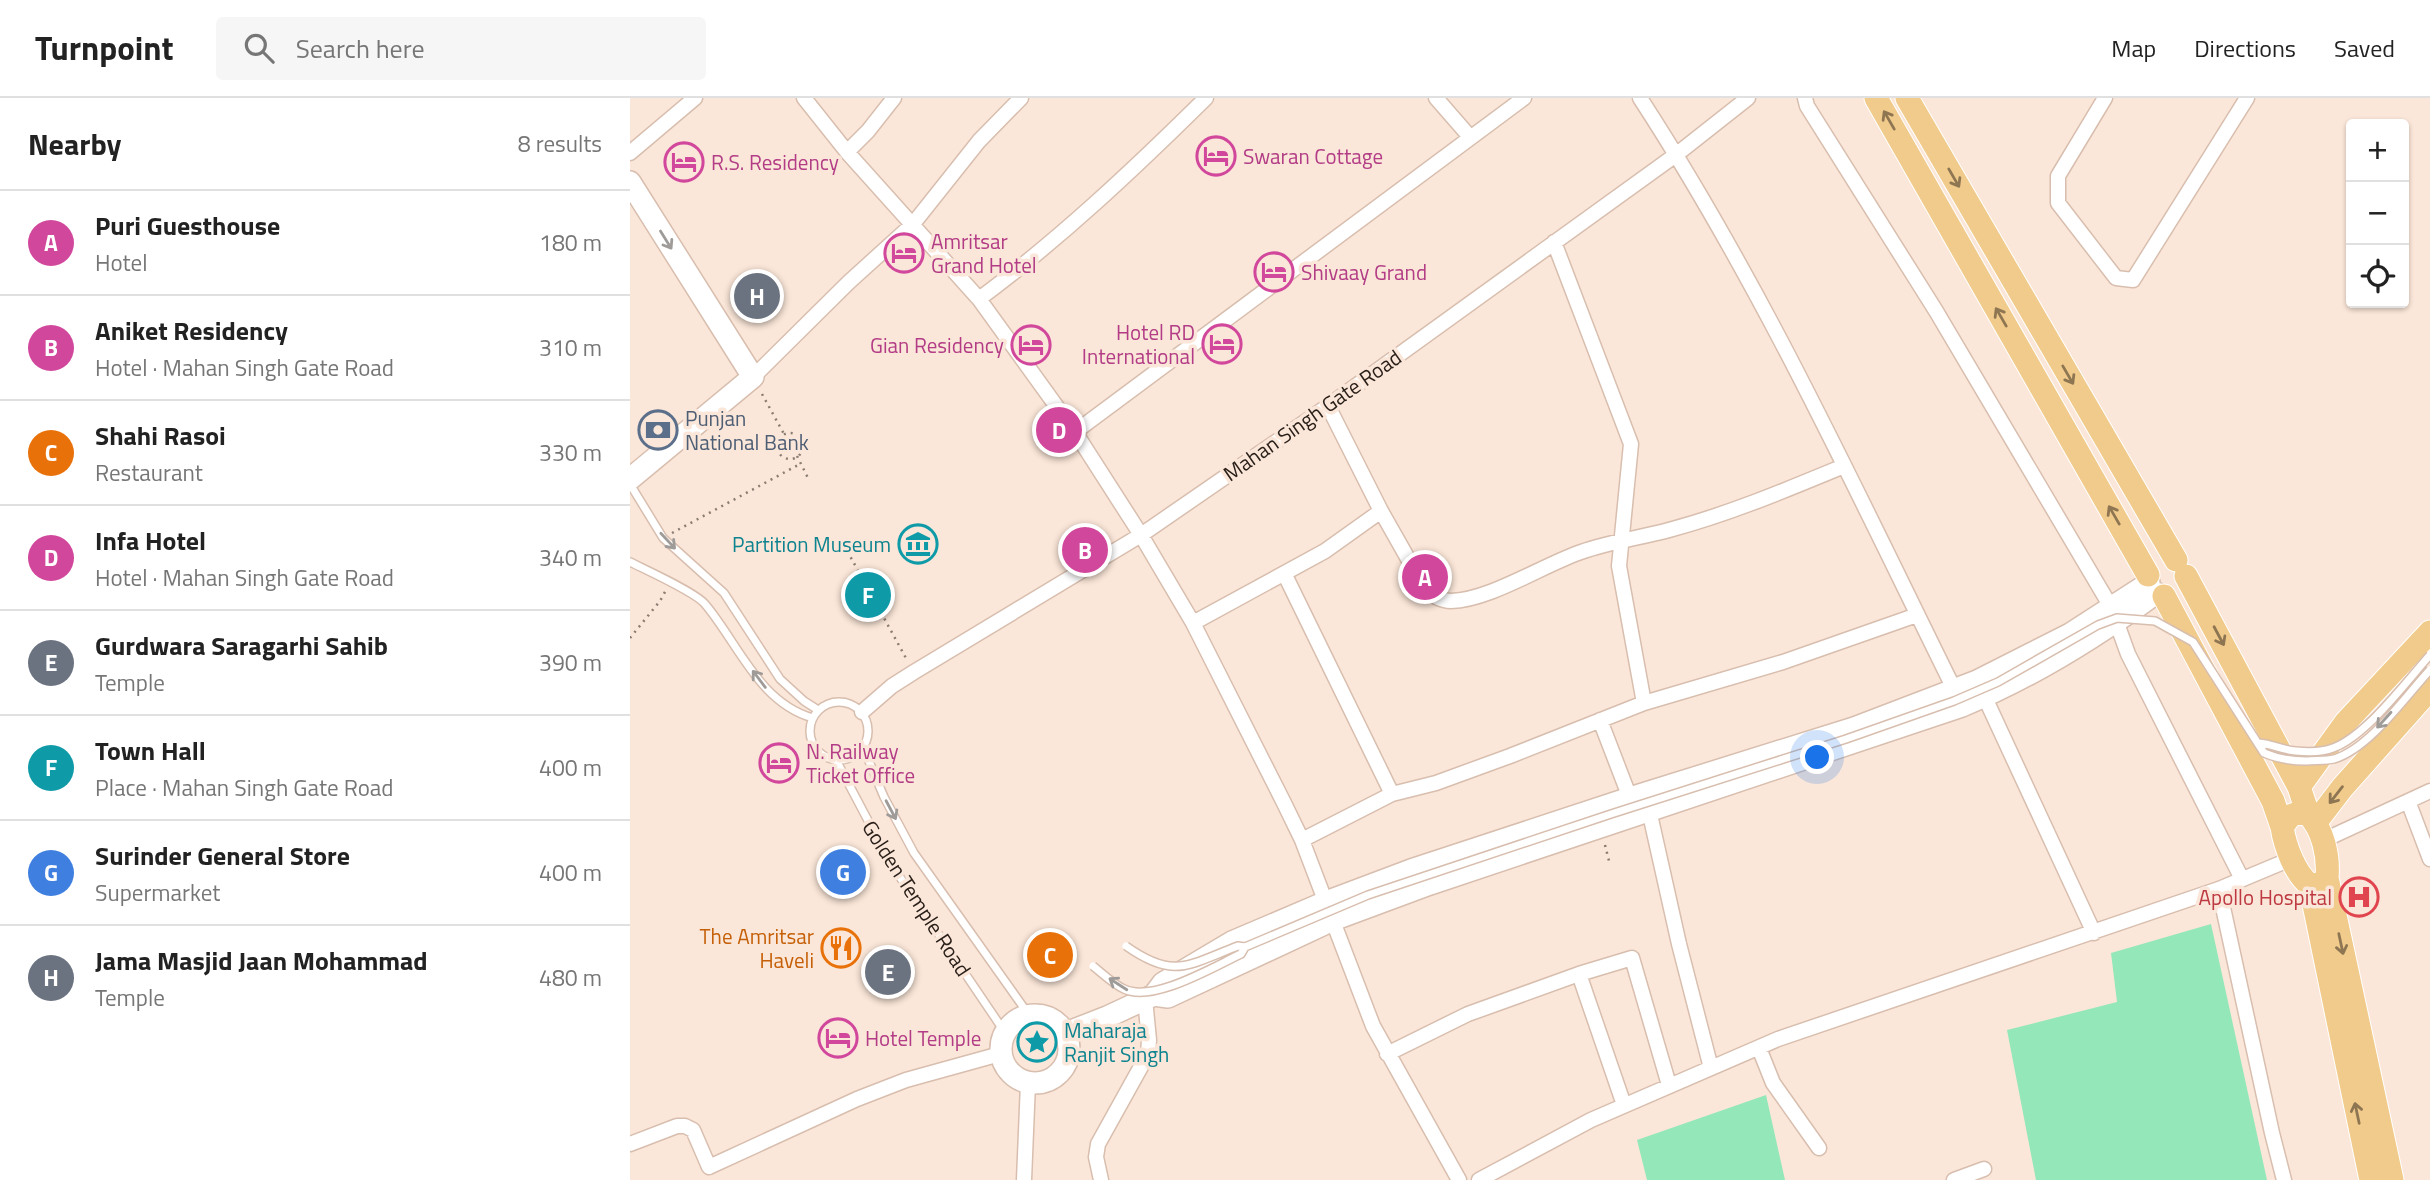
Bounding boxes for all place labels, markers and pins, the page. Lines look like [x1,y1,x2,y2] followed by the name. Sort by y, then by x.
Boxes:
[1195,135,1237,177] hotel icon: Swaran Cottage
[1243,140,1383,172] place label: Swaran Cottage
[663,141,705,183] hotel icon: R.S. Residency
[711,146,839,178] place label: R.S. Residency
[931,225,1037,281] place label: Amritsar Grand Hotel
[883,232,925,274] hotel icon: Amritsar Grand Hotel
[1253,251,1295,293] hotel icon: Shivaay Grand
[1301,256,1427,288] place label: Shivaay Grand
[734,270,780,322] pin: H
[1082,316,1195,372] place label: Hotel RD International
[1201,323,1243,365] hotel icon: Hotel RD International
[1010,324,1052,366] hotel icon: Gian Residency
[870,329,1004,361] place label: Gian Residency
[685,402,809,458] place label: Punjan National Bank
[1036,404,1082,456] pin: D
[637,409,679,451] bank icon: Punjan National Bank
[897,523,939,565] museum icon: Partition Museum
[1062,524,1108,576] pin: B
[732,528,891,560] place label: Partition Museum
[1402,551,1448,603] pin: A
[845,569,891,621] pin: F
[806,735,915,791] place label: N. Railway Ticket Office
[758,742,800,784] hotel icon: N. Railway Ticket Office
[820,846,866,898] pin: G
[2338,876,2380,918] hospital icon: Apollo Hospital
[2199,881,2332,913] place label: Apollo Hospital
[700,920,814,976] place label: The Amritsar Haveli
[820,927,862,969] restaurant icon: The Amritsar Haveli
[1027,929,1073,981] pin: C
[865,946,911,998] pin: E
[1064,1014,1169,1070] place label: Maharaja Ranjit Singh
[817,1017,859,1059] hotel icon: Hotel Temple
[1016,1021,1058,1063] place icon: Maharaja Ranjit Singh
[865,1022,981,1054] place label: Hotel Temple

